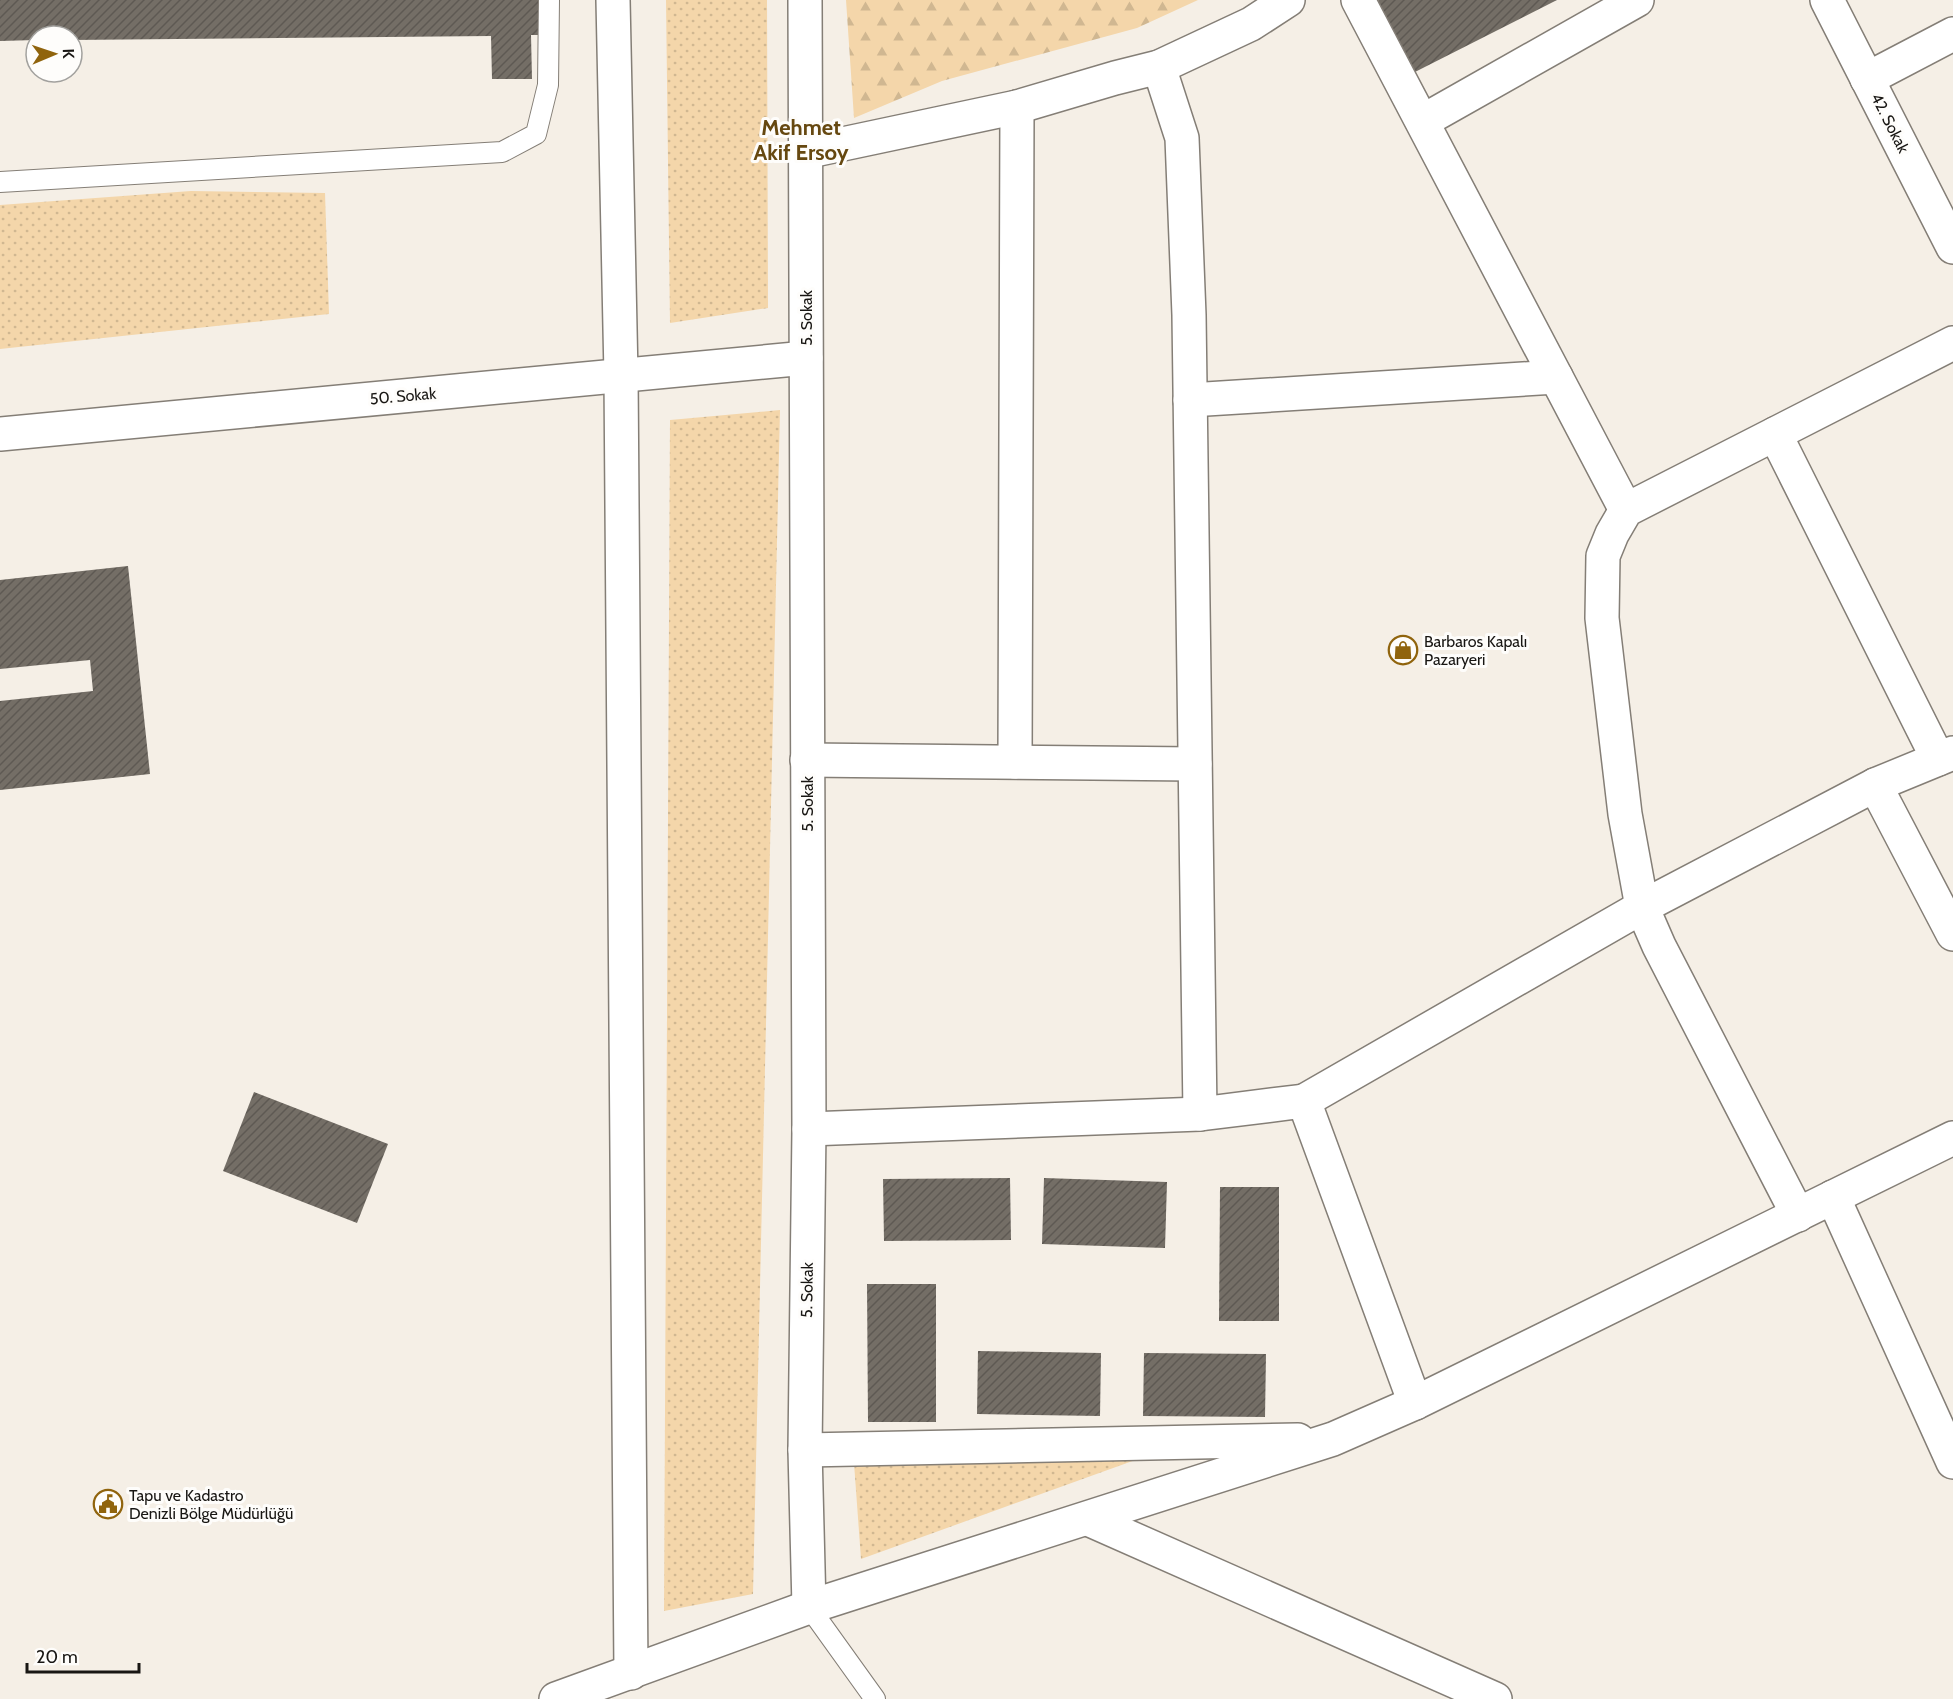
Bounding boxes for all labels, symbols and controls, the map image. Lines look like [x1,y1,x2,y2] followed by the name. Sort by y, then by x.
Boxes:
[24,24,84,84] north arrow
[59,48,78,59] text: K
[1867,90,1914,157] street label: 42. Sokak
[753,114,849,166] district label: Mehmet Akif Ersoy
[797,289,816,346] street label: 5. Sokak
[369,384,438,408] street label: 50. Sokak
[1424,632,1527,669] place label: Barbaros Kapalı Pazaryeri
[1387,634,1419,666] shop icon: Barbaros Kapalı Pazaryeri
[798,775,817,832] street label: 5. Sokak
[797,1261,817,1318] street label: 5. Sokak
[129,1486,293,1523] place label: Tapu ve Kadastro Denizli Bölge Müdürlüğü
[92,1488,124,1520] public building icon: Tapu ve Kadastro Denizli Bölge Müdürlüğü
[27,1636,140,1674] scale bar
[36,1646,78,1668] text: 20 m

